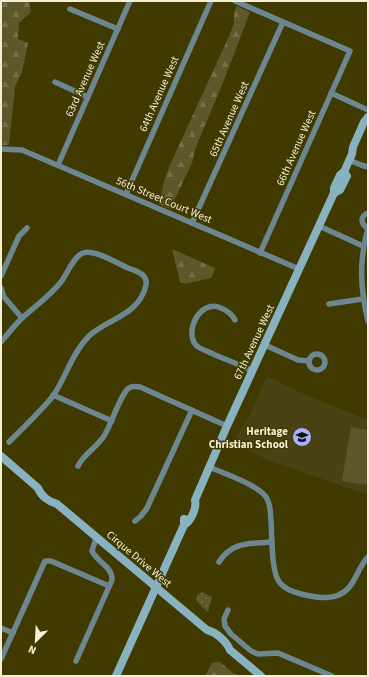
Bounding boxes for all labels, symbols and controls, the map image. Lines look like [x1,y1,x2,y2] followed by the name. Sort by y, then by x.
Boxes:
[62,39,108,119] street label: 63rd Avenue West
[136,54,182,134] street label: 64th Avenue West
[206,79,252,159] street label: 65th Avenue West
[273,108,319,188] street label: 66th Avenue West
[114,173,214,227] street label: 56th Street Court West
[230,302,278,382] street label: 67th Avenue West
[209,424,289,452] place label: Heritage Christian School
[291,426,313,448] school or university icon: Heritage Christian School
[103,527,175,591] street label: Cirque Drive West
[16,621,56,661] north arrow
[26,641,39,658] text: N

